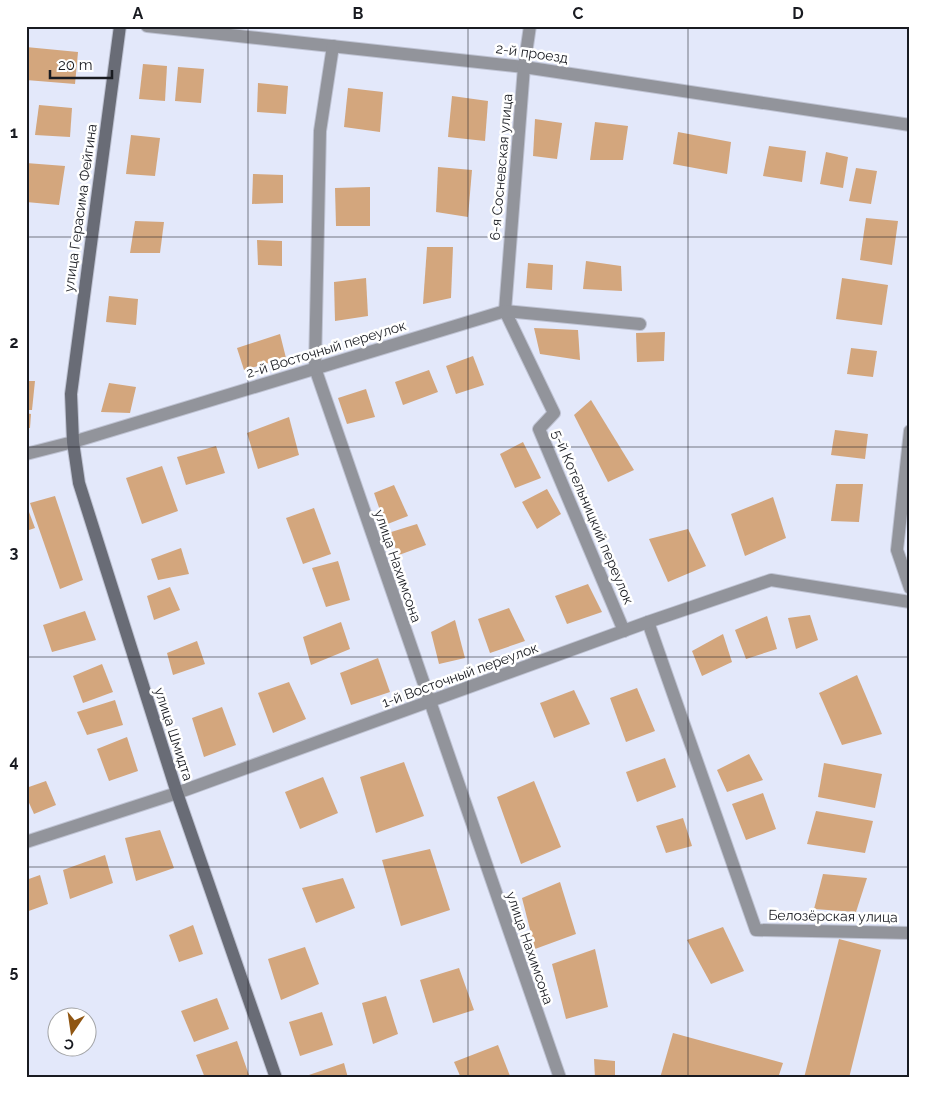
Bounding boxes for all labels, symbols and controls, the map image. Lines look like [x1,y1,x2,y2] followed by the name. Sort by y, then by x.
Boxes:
[133,4,144,23] text: A
[353,4,364,23] text: B
[573,4,584,23] text: C
[792,4,804,23] text: D
[495,40,569,66] street label: 2-й проезд
[50,48,112,80] scale bar
[58,56,93,74] text: 20 m
[487,93,515,241] street label: 6-я Сосневская улица
[10,123,18,142] text: 1
[60,123,100,293] street label: улица Герасима Фейгина
[244,317,408,381] street label: 2-й Восточный переулок
[9,333,19,352] text: 2
[549,427,637,607] street label: 5-й Котельницкий переулок
[371,508,425,624] street label: улица Нахимсона
[10,543,19,562] text: 3
[380,639,540,711] street label: 1-й Восточный переулок
[151,685,197,783] street label: улица Шмидта
[9,752,19,771] text: 4
[503,890,557,1006] street label: улица Нахимсона
[768,907,898,925] street label: Белозёрская улица
[10,962,19,981] text: 5
[48,1006,98,1056] north arrow
[62,1036,76,1054] text: С

